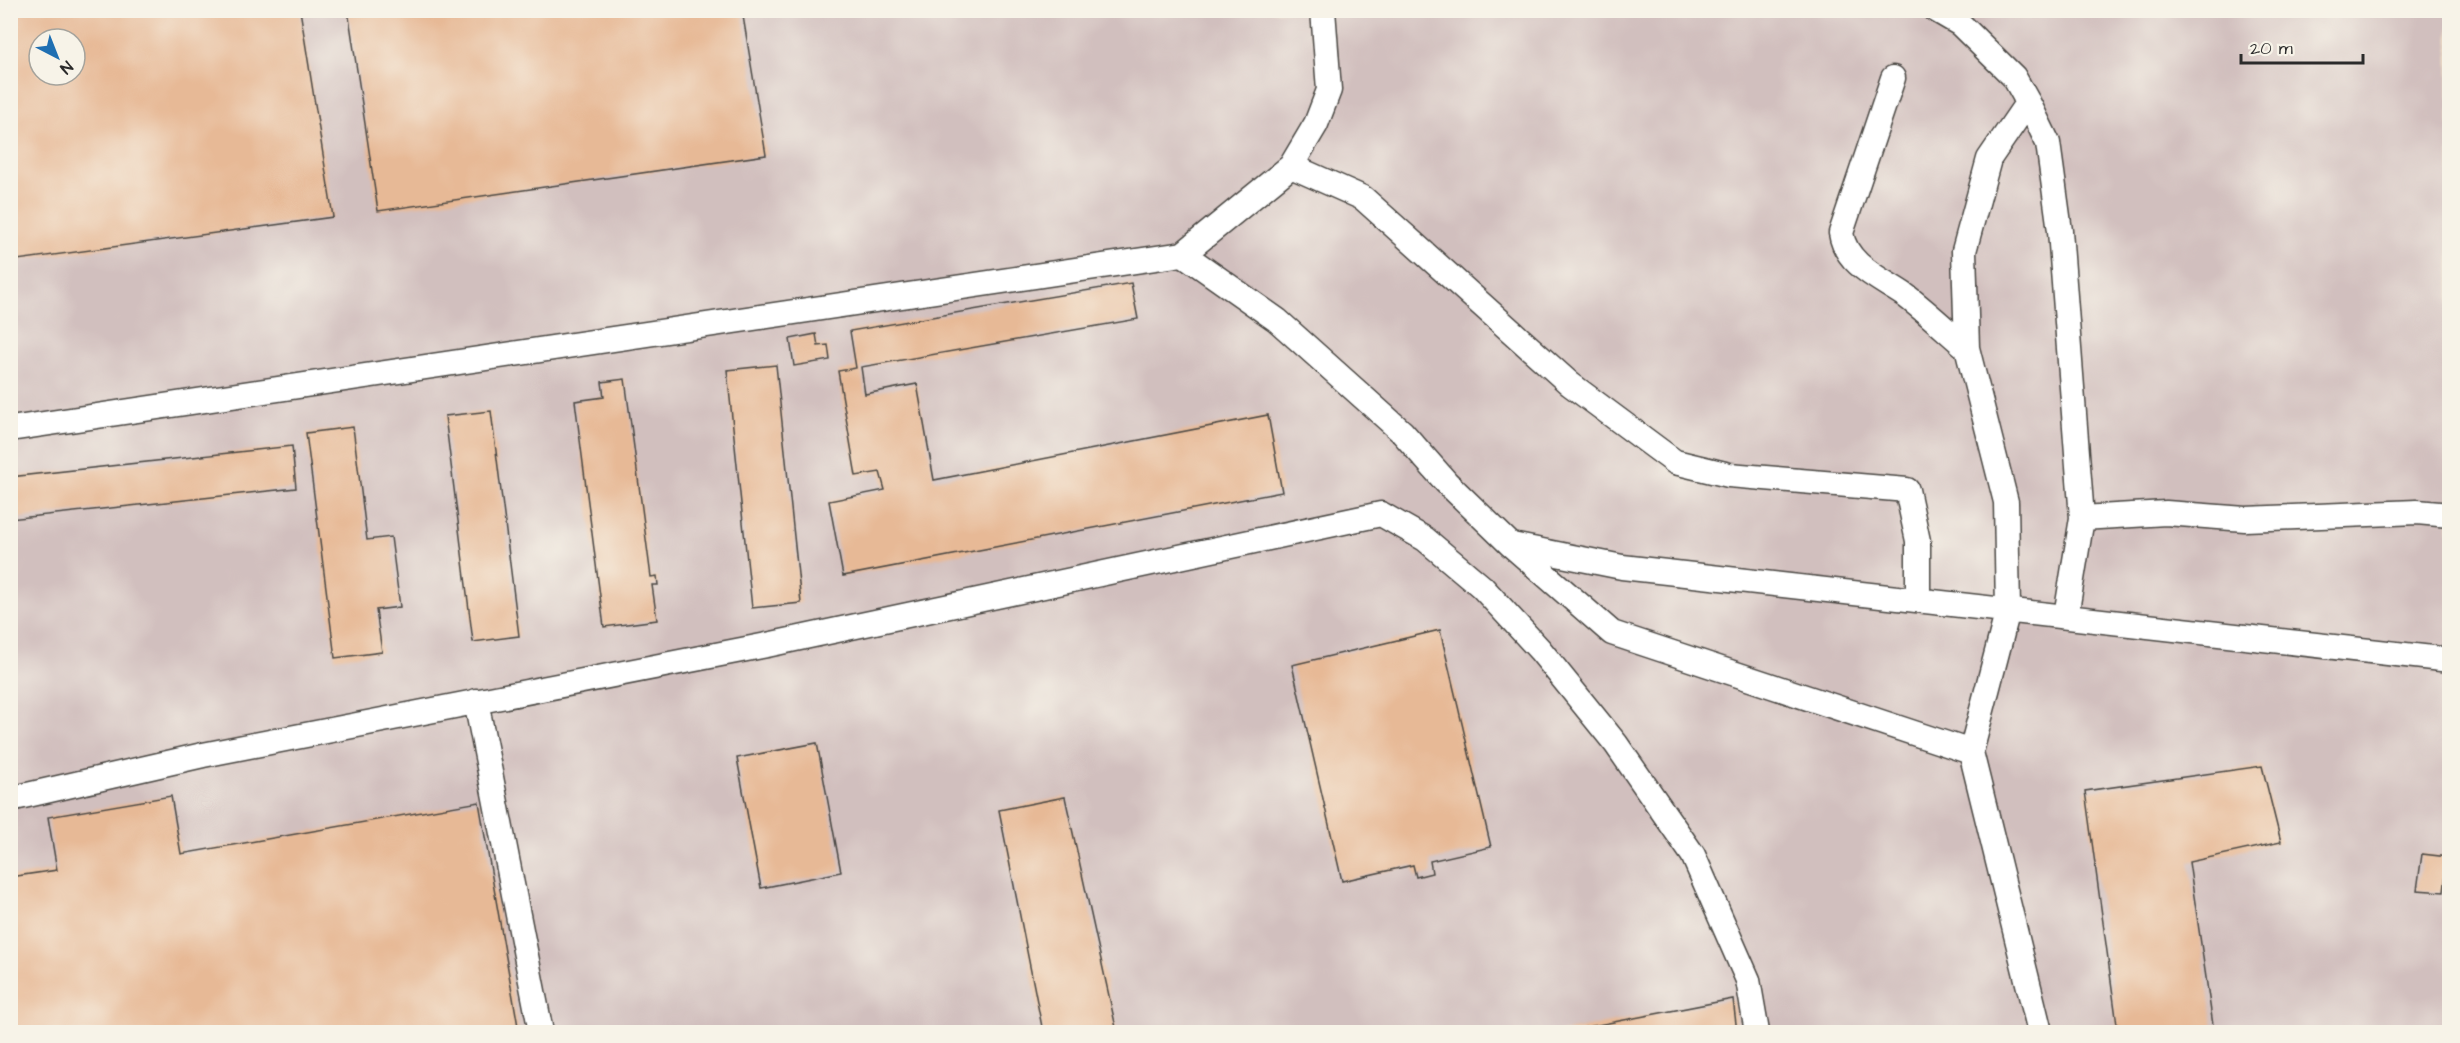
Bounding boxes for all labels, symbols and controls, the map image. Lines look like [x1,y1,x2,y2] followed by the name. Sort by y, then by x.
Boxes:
[27,27,87,87] north arrow
[2241,27,2362,65] scale bar
[2250,36,2293,61] text: 20 m
[55,56,77,79] text: N

